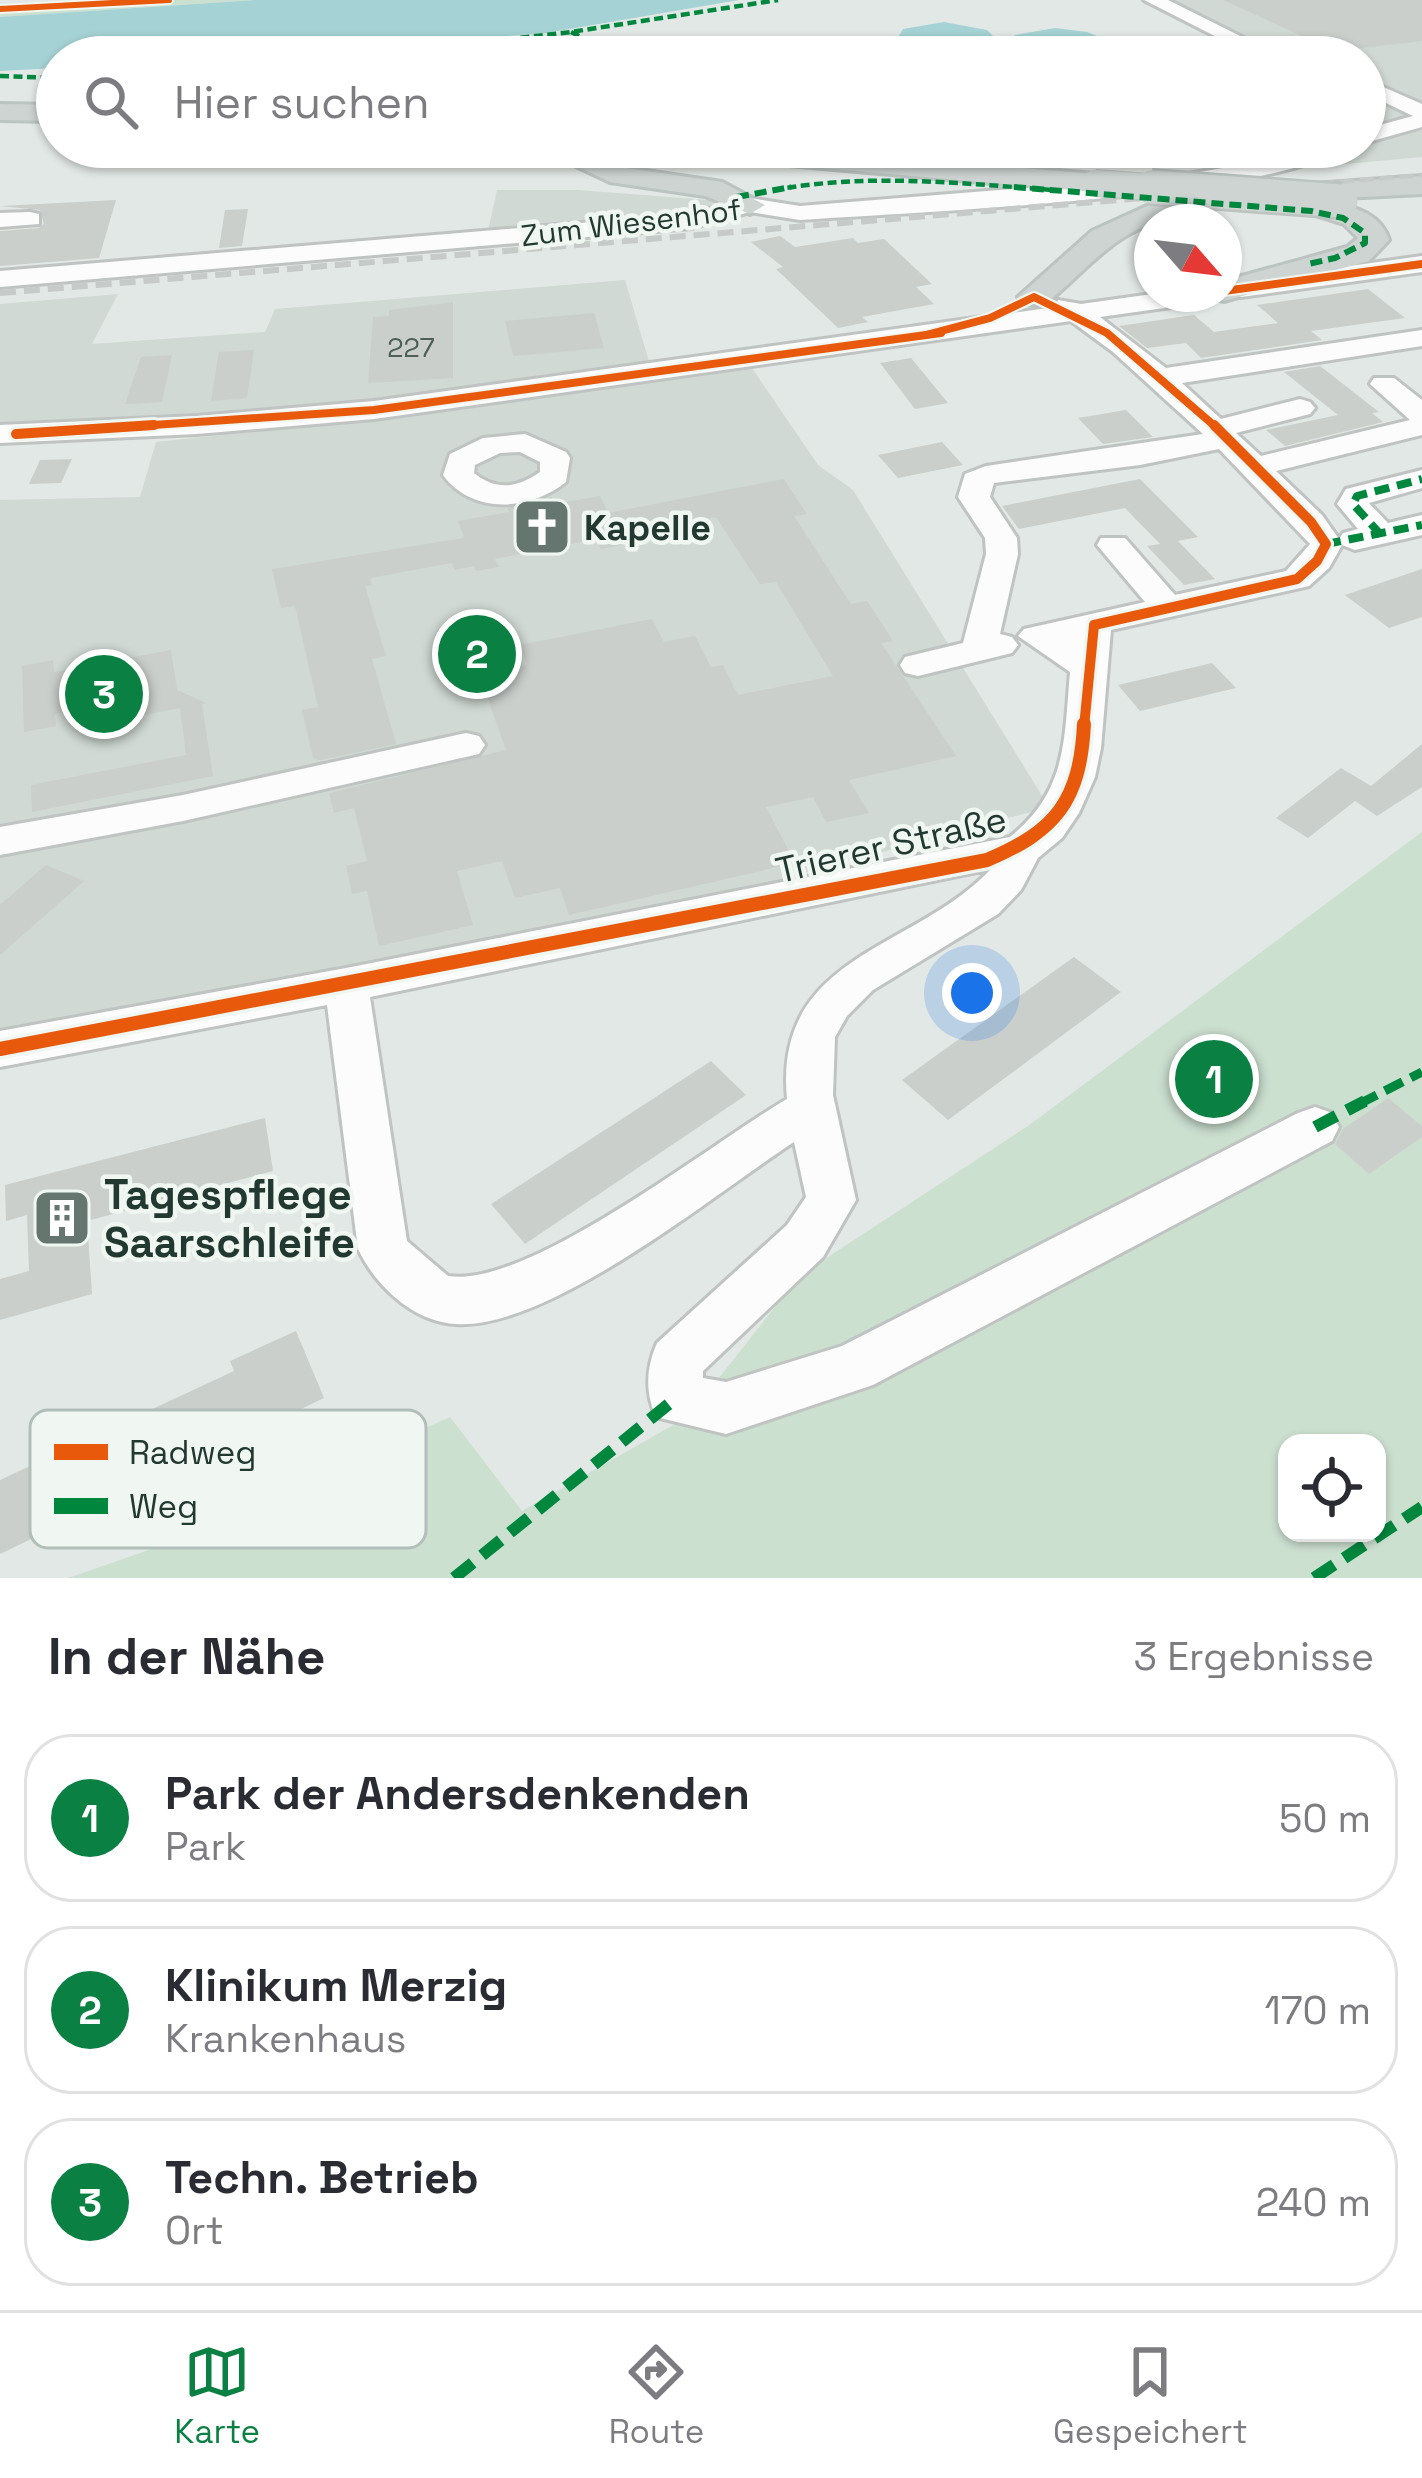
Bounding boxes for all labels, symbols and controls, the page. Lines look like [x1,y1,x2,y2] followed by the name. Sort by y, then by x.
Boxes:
[36,36,1386,168] search box
[78,69,144,135] icon: search
[174,74,430,131] text: Hier suchen
[519,190,743,255] street label: Zum Wiesenhof
[1134,204,1242,312] north arrow
[387,330,435,365] house number: 227
[511,496,573,558] church icon: Kapelle
[584,505,711,551] place label: Kapelle
[438,609,516,699] pin: 2
[65,649,143,739] pin: 3
[771,796,1011,894] street label: Trierer Straße
[942,963,1002,1023] your location
[1175,1034,1253,1124] pin: 1
[104,1168,355,1269] place label: Tagespflege Saarschleife
[31,1187,93,1249] building icon: Tagespflege Saarschleife
[30,1410,426,1548] legend
[129,1432,256,1474] text: Radweg
[1278,1434,1386,1542] map controls
[1278,1434,1386,1542] button: locate
[129,1486,198,1528] text: Weg
[48,1624,325,1689] text: In der Nähe
[1134,1632,1374,1681] text: 3 Ergebnisse
[165,1765,750,1822] text: Park der Andersdenkenden
[81,1794,99,1843] text: 1
[1279,1794,1371,1843] text: 50 m
[165,1822,246,1871] text: Park
[165,1957,507,2014] text: Klinikum Merzig
[78,1986,102,2035] text: 2
[1264,1986,1371,2035] text: 170 m
[165,2014,406,2063] text: Krankenhaus
[165,2149,479,2206] text: Techn. Betrieb
[78,2178,102,2227] text: 3
[1256,2178,1371,2227] text: 240 m
[165,2206,224,2255] text: Ort
[174,2339,260,2453] tab: Karte
[609,2339,704,2453] tab: Route
[1053,2339,1248,2453] tab: Gespeichert

